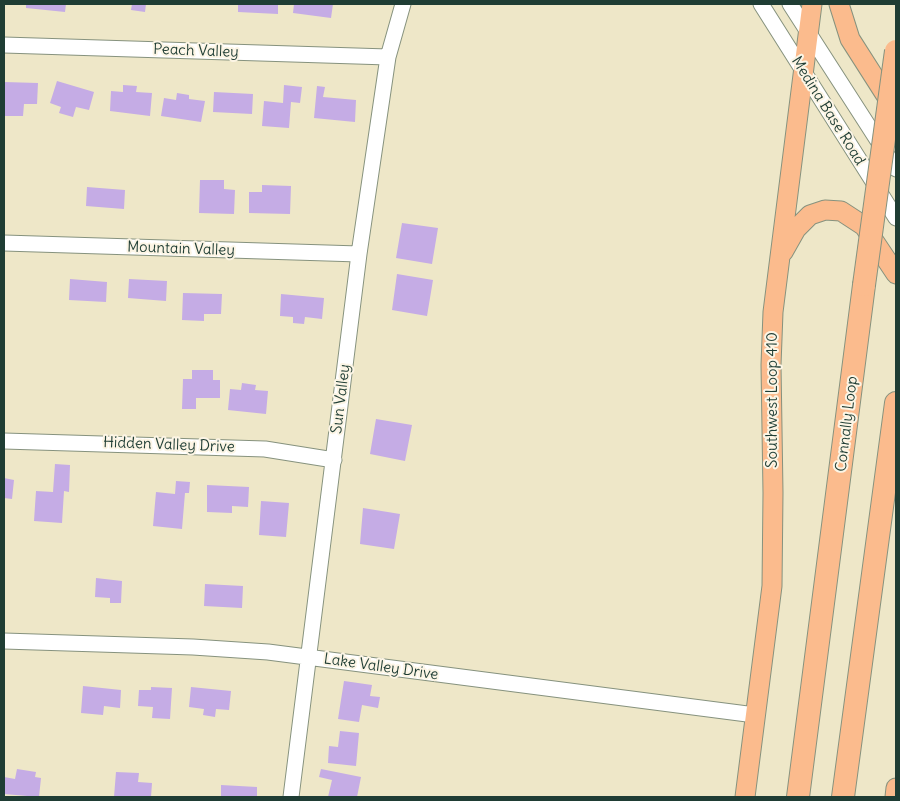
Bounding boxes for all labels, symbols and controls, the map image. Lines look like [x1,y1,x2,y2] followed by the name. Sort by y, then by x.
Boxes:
[153,41,239,61] street label: Peach Valley
[787,53,869,169] street label: Medina Base Road
[127,238,235,260] street label: Mountain Valley
[764,332,782,468] street label: Southwest Loop 410
[328,363,354,435] street label: Sun Valley
[832,375,862,473] street label: Connally Loop
[103,434,235,456] street label: Hidden Valley Drive
[323,650,439,684] street label: Lake Valley Drive

